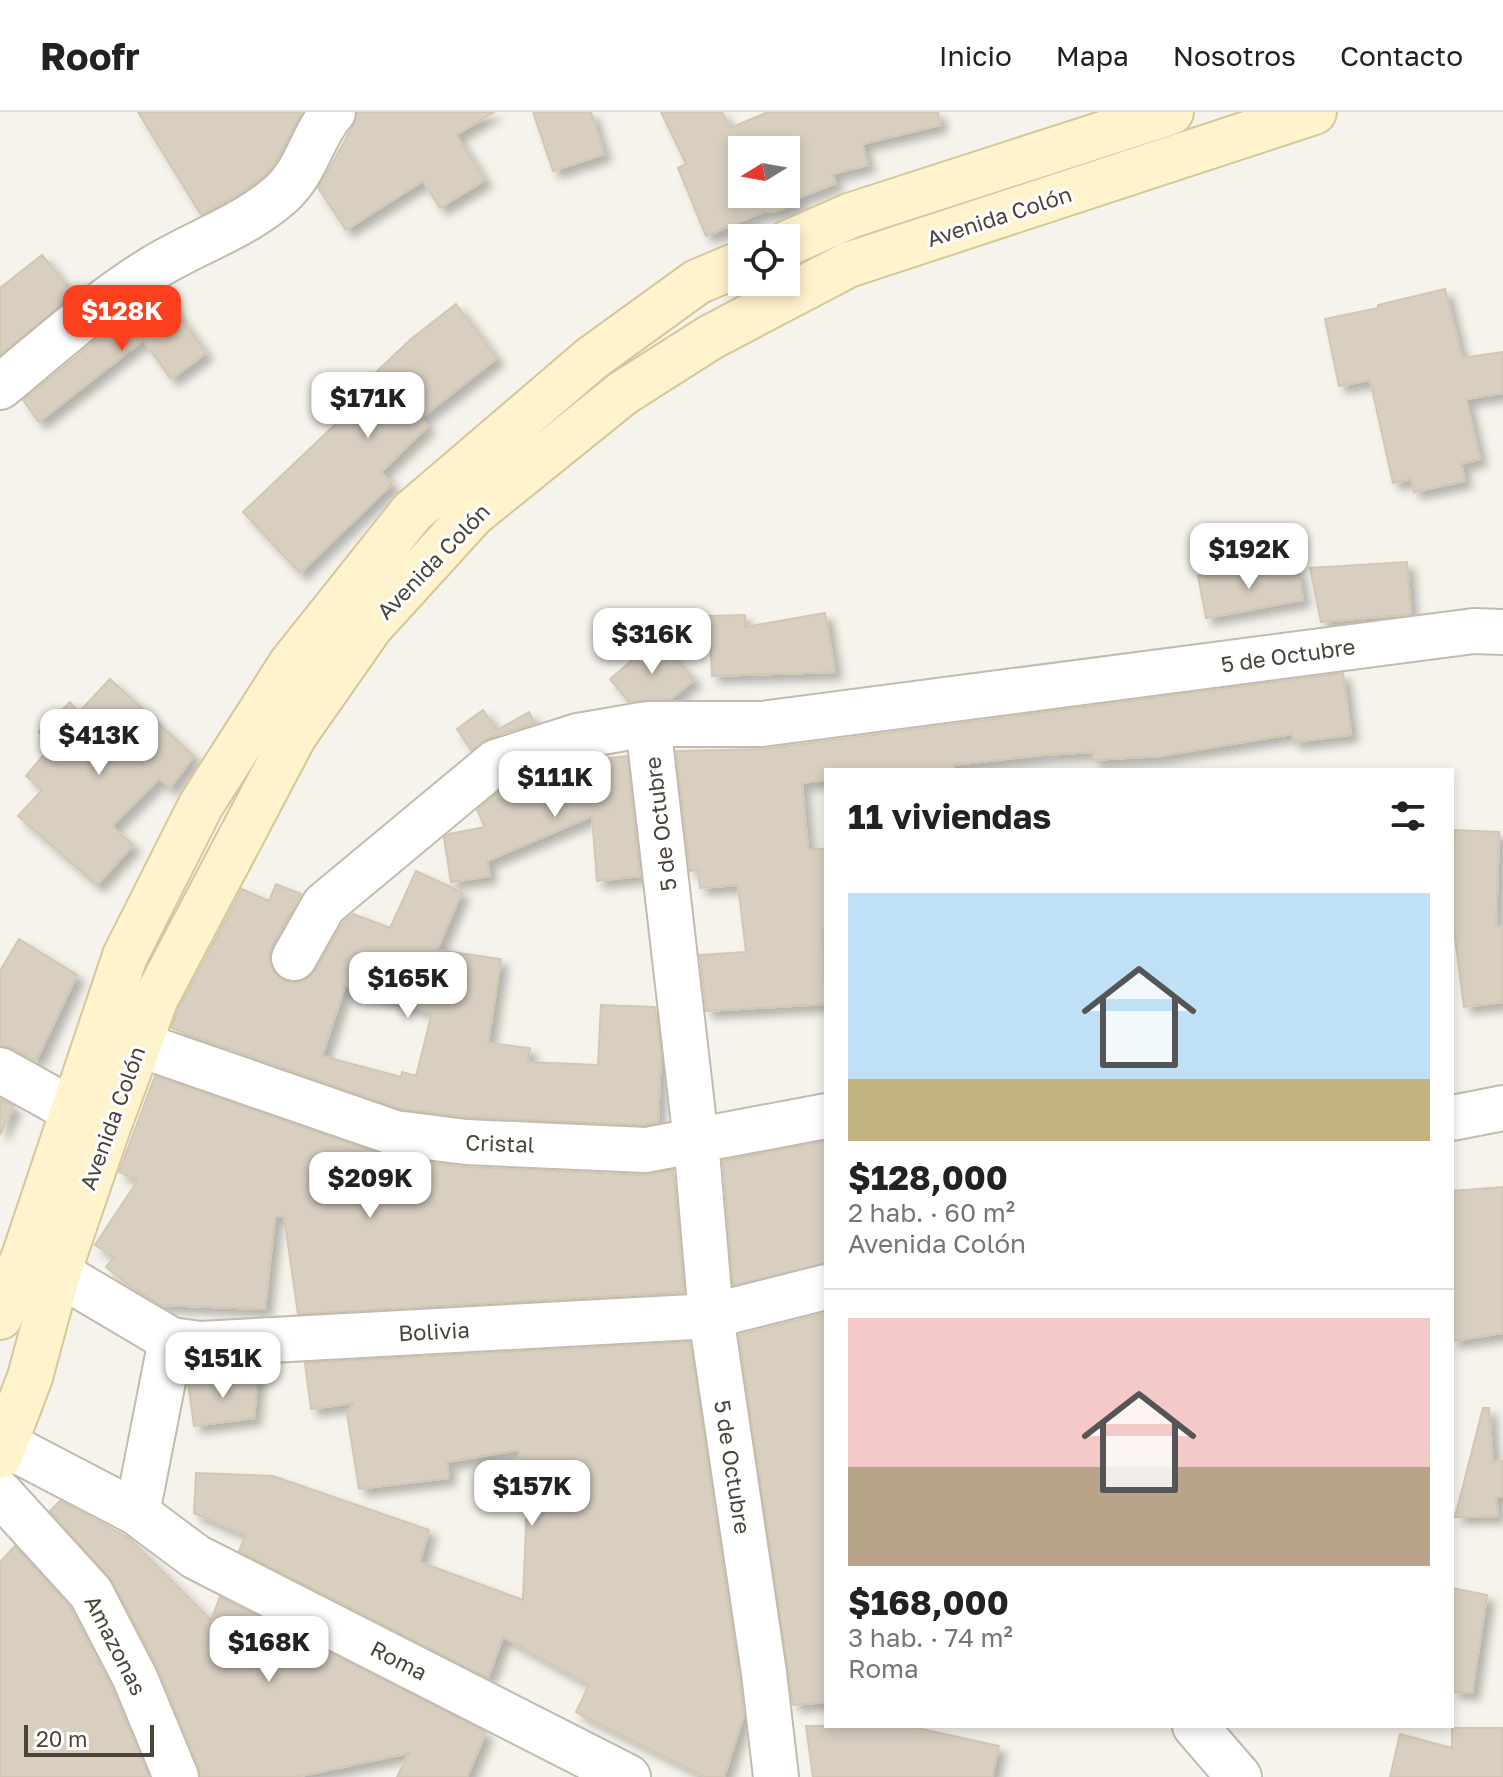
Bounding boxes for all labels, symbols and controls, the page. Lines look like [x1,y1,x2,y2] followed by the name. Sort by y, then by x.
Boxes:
[40,33,140,78] text: Roofr
[939,39,1012,72] text: Inicio
[1056,39,1129,72] text: Mapa
[1173,39,1296,72] text: Nosotros
[1340,39,1463,72] text: Contacto
[728,136,800,208] north arrow
[728,136,800,296] map controls
[923,180,1075,252] street label: Avenida Colón
[728,224,800,296] button: locate
[66,285,178,353] pin: $128K
[81,295,163,326] text: $128K
[312,372,424,440] pin: $171K
[329,382,407,413] text: $171K
[371,497,495,625] street label: Avenida Colón
[1193,523,1305,591] pin: $192K
[1208,533,1290,564] text: $192K
[596,608,708,676] pin: $316K
[611,618,693,649] text: $316K
[1219,632,1357,678] street label: 5 de Octubre
[43,709,155,777] pin: $413K
[58,719,140,750] text: $413K
[499,751,611,819] pin: $111K
[638,755,682,893] street label: 5 de Octubre
[517,761,593,792] text: $111K
[1386,794,1430,838] icon: filters
[848,796,1051,836] text: 11 viviendas
[1067,945,1211,1089] icon: home
[352,952,464,1020] pin: $165K
[367,962,449,993] text: $165K
[74,1043,150,1193] street label: Avenida Colón
[465,1128,535,1158] street label: Cristal
[314,1152,426,1220] pin: $209K
[848,1157,1008,1197] text: $128,000
[327,1162,413,1193] text: $209K
[848,1197,1015,1228] text: 2 hab. · 60 m²
[848,1228,1026,1259] text: Avenida Colón
[398,1316,470,1346] street label: Bolivia
[167,1332,279,1400] pin: $151K
[184,1342,262,1373] text: $151K
[1067,1370,1211,1514] icon: home
[709,1398,757,1536] street label: 5 de Octubre
[476,1460,588,1528] pin: $157K
[492,1470,572,1501] text: $157K
[848,1582,1009,1622] text: $168,000
[79,1590,153,1700] street label: Amazonas
[213,1616,325,1684] pin: $168K
[848,1622,1013,1653] text: 3 hab. · 74 m²
[228,1626,310,1657] text: $168K
[366,1634,432,1686] street label: Roma
[848,1653,919,1684] text: Roma
[24,1721,154,1757] scale bar
[36,1725,87,1752] text: 20 m

